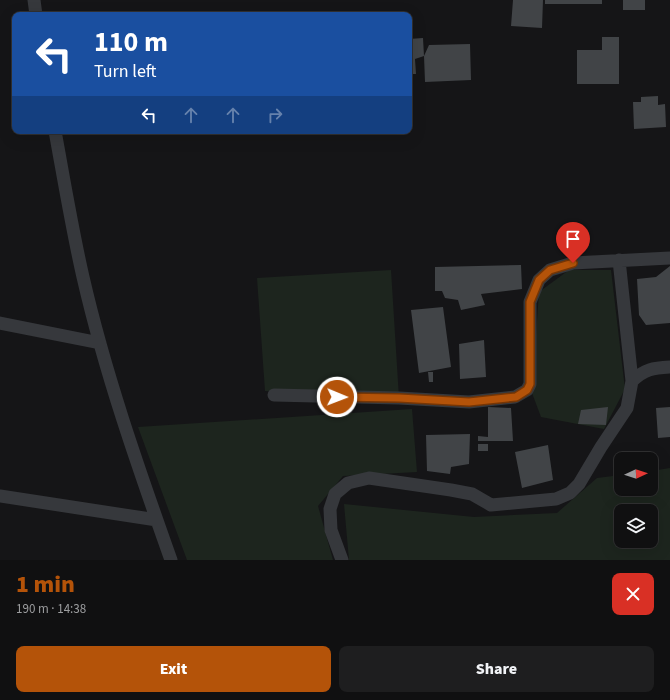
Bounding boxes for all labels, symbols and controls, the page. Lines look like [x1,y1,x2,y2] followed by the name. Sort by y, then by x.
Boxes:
[94,22,168,62] text: 110 m
[28,28,80,80] icon: left
[94,59,156,84] text: Turn left
[138,104,160,126] icon: left
[180,104,202,126] icon: ahead
[222,104,244,126] icon: ahead
[264,104,286,126] icon: right
[556,222,590,263] pin
[562,228,584,250] icon: arrive
[316,376,358,418] position arrow
[614,452,658,496] north arrow
[614,452,658,548] map controls
[614,504,658,548] button: layers
[16,567,75,602] text: 1 min
[612,573,654,615] button: close
[16,600,86,618] text: 190 m · 14:38
[16,646,331,692] button: Exit
[339,646,654,692] button: Share

